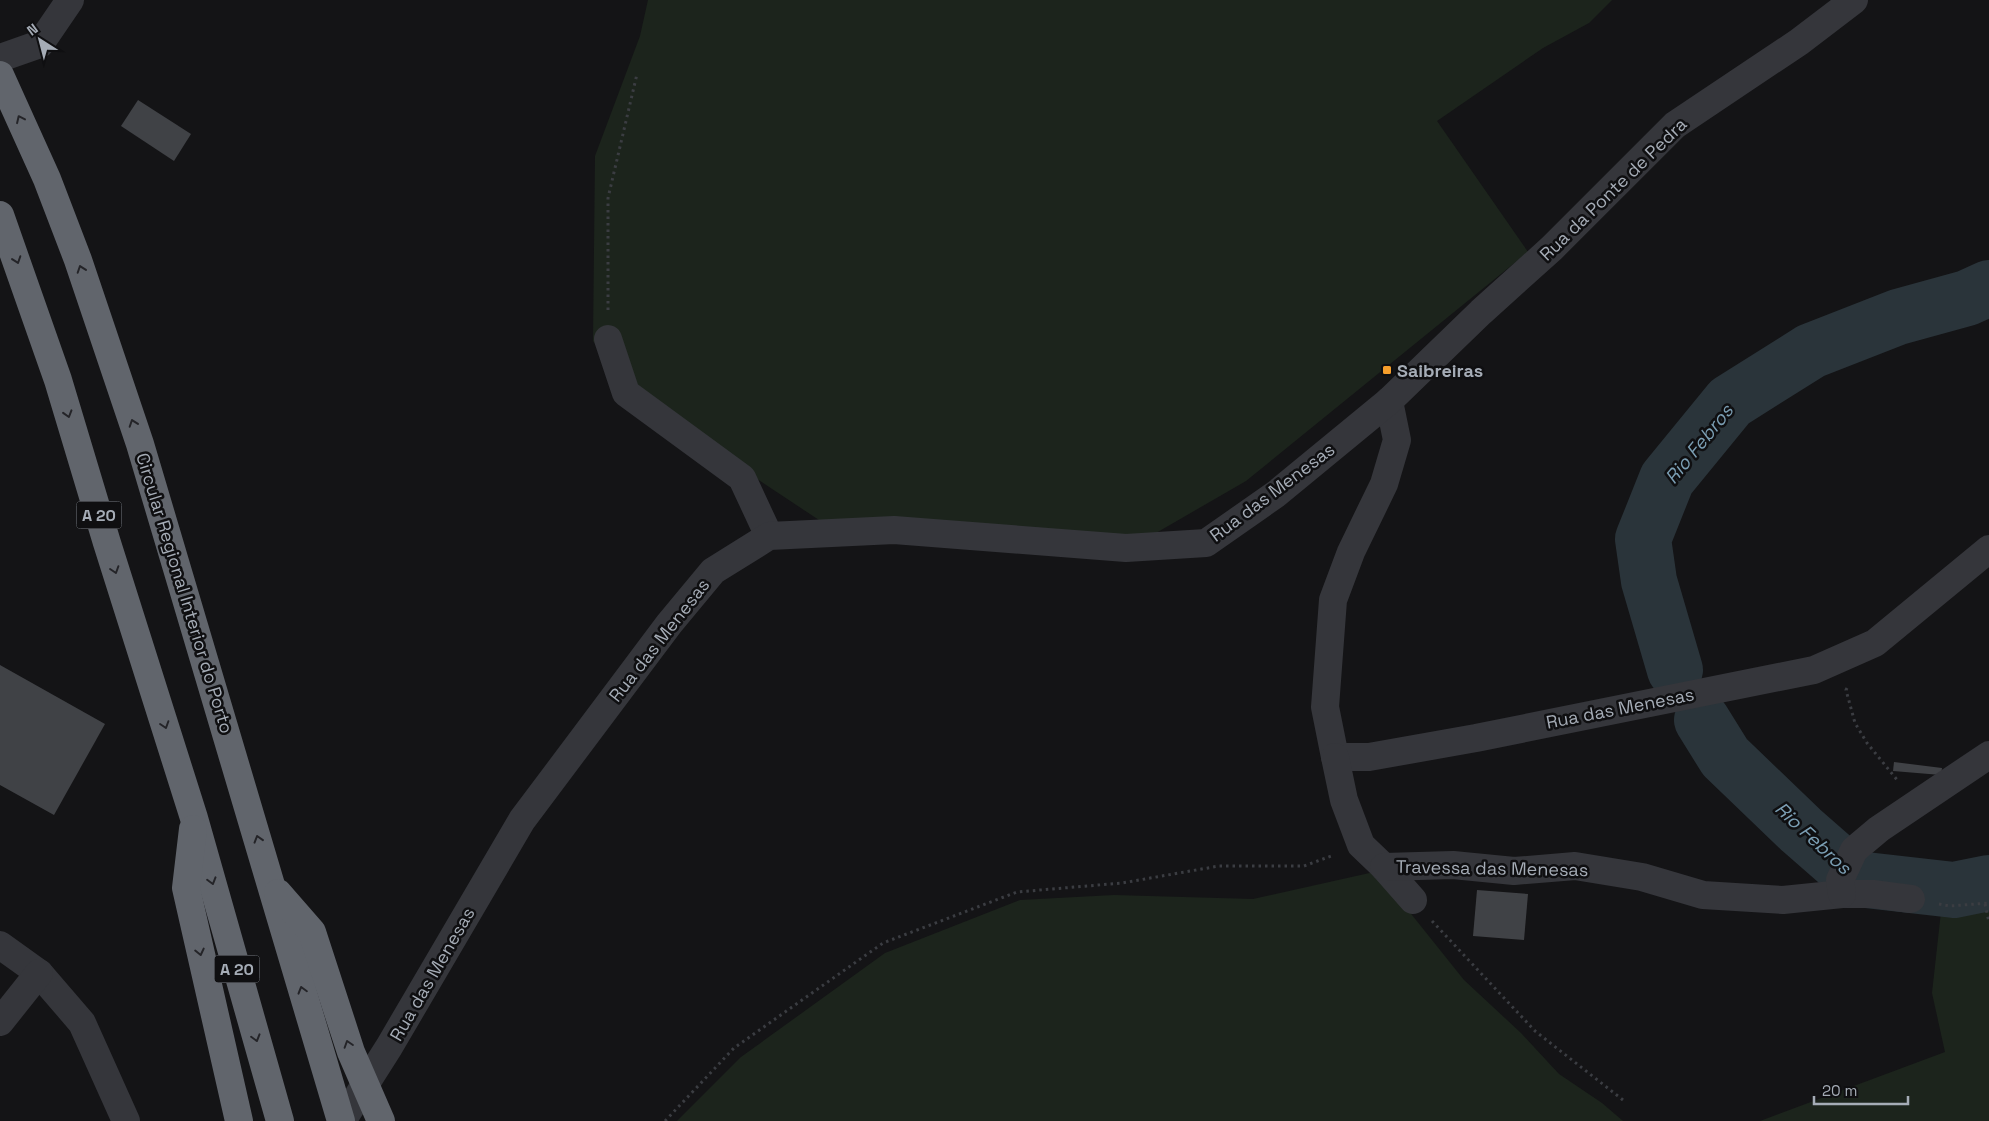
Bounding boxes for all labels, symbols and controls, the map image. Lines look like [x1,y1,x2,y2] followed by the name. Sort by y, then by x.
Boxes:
[15,15,65,65] north arrow
[23,19,41,40] text: N
[1534,113,1692,265] street label: Rua da Ponte de Pedra
[16,115,26,124] one-way arrow
[11,256,21,264] one-way arrow
[77,266,87,274] one-way arrow
[1397,359,1483,382] place label: Saibreiras
[1381,364,1393,376] marker: Saibreiras
[1659,398,1739,489] water label: Rio Febros
[63,410,73,418] one-way arrow
[129,420,139,428] one-way arrow
[1205,438,1339,546] street label: Rua das Menesas
[131,450,239,736] street label: Circular Regional Interior do Porto
[76,502,122,528] road number: A 20
[110,565,120,574] one-way arrow
[604,574,714,706] street label: Rua das Menesas
[1544,682,1696,734] street label: Rua das Menesas
[159,720,169,728] one-way arrow
[1770,796,1857,880] water label: Rio Febros
[253,835,263,844] one-way arrow
[1396,855,1588,881] street label: Travessa das Menesas
[206,877,217,886] one-way arrow
[384,903,480,1045] street label: Rua das Menesas
[194,947,205,956] one-way arrow
[214,956,260,982] road number: A 20
[298,987,308,995] one-way arrow
[250,1033,261,1042] one-way arrow
[344,1040,354,1049] one-way arrow
[1814,1074,1908,1106] scale bar
[1822,1081,1857,1100] text: 20 m

